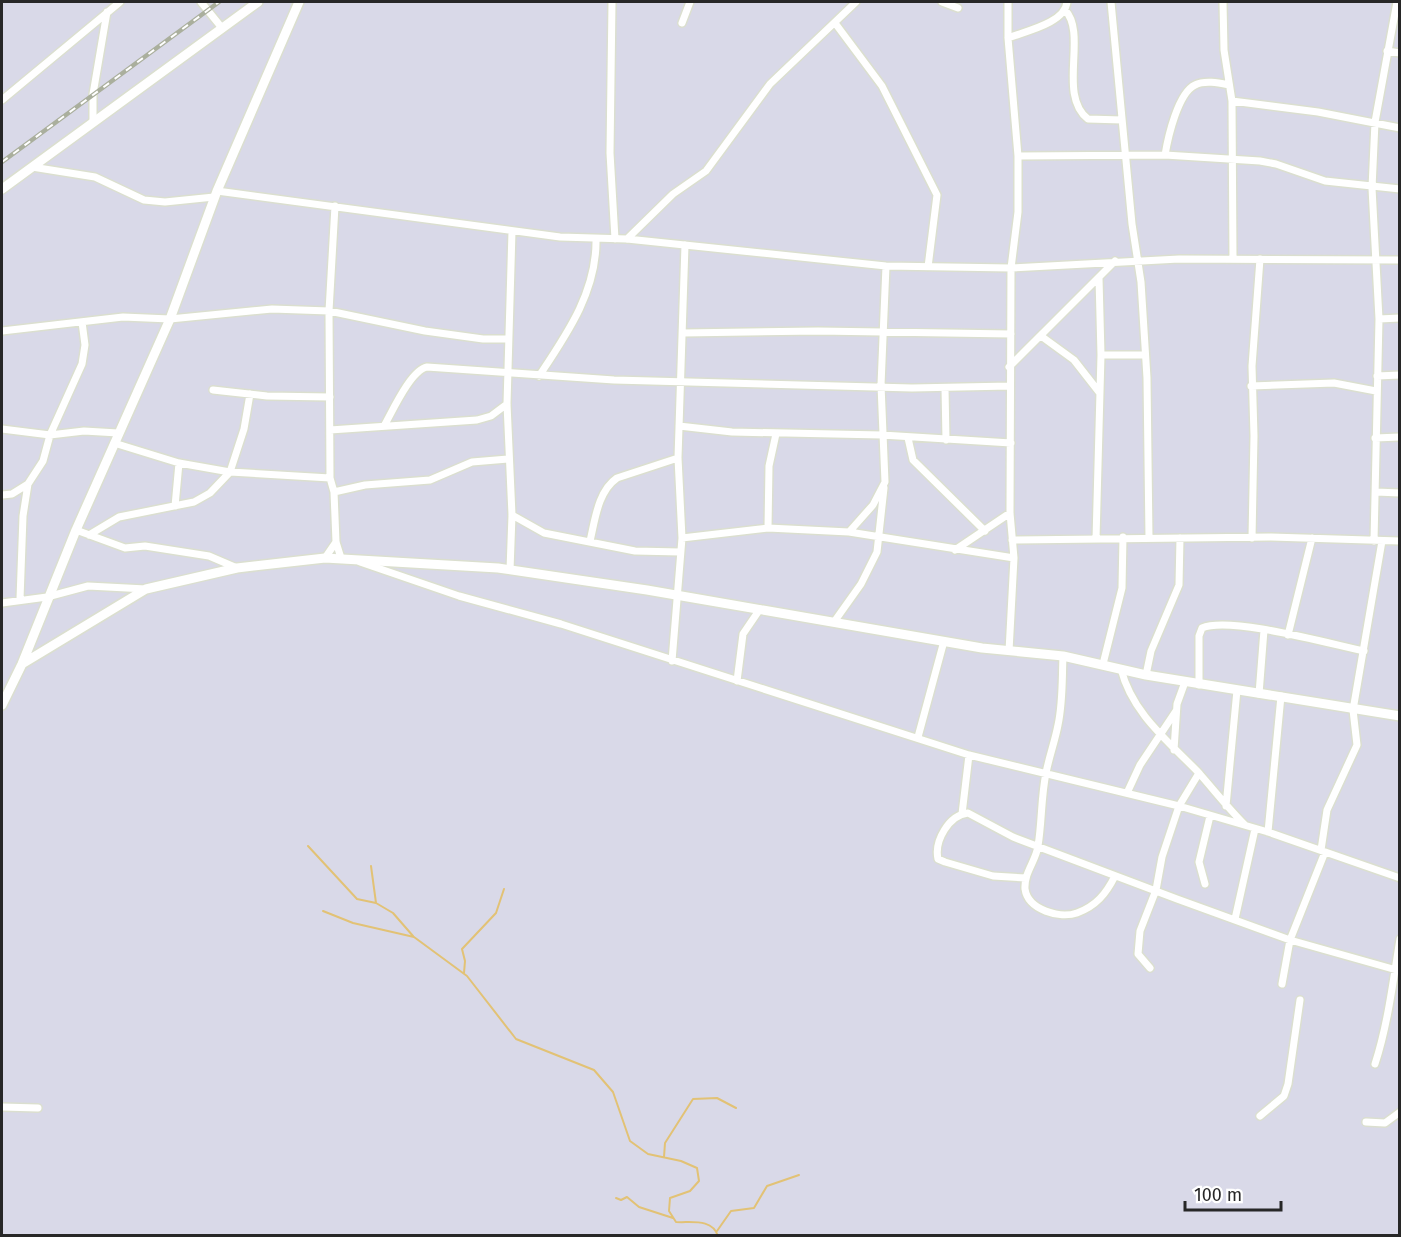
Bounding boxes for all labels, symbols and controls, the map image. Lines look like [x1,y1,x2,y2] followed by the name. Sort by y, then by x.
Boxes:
[1185,1174,1281,1212] scale bar
[1194,1184,1242,1206] text: 100 m

